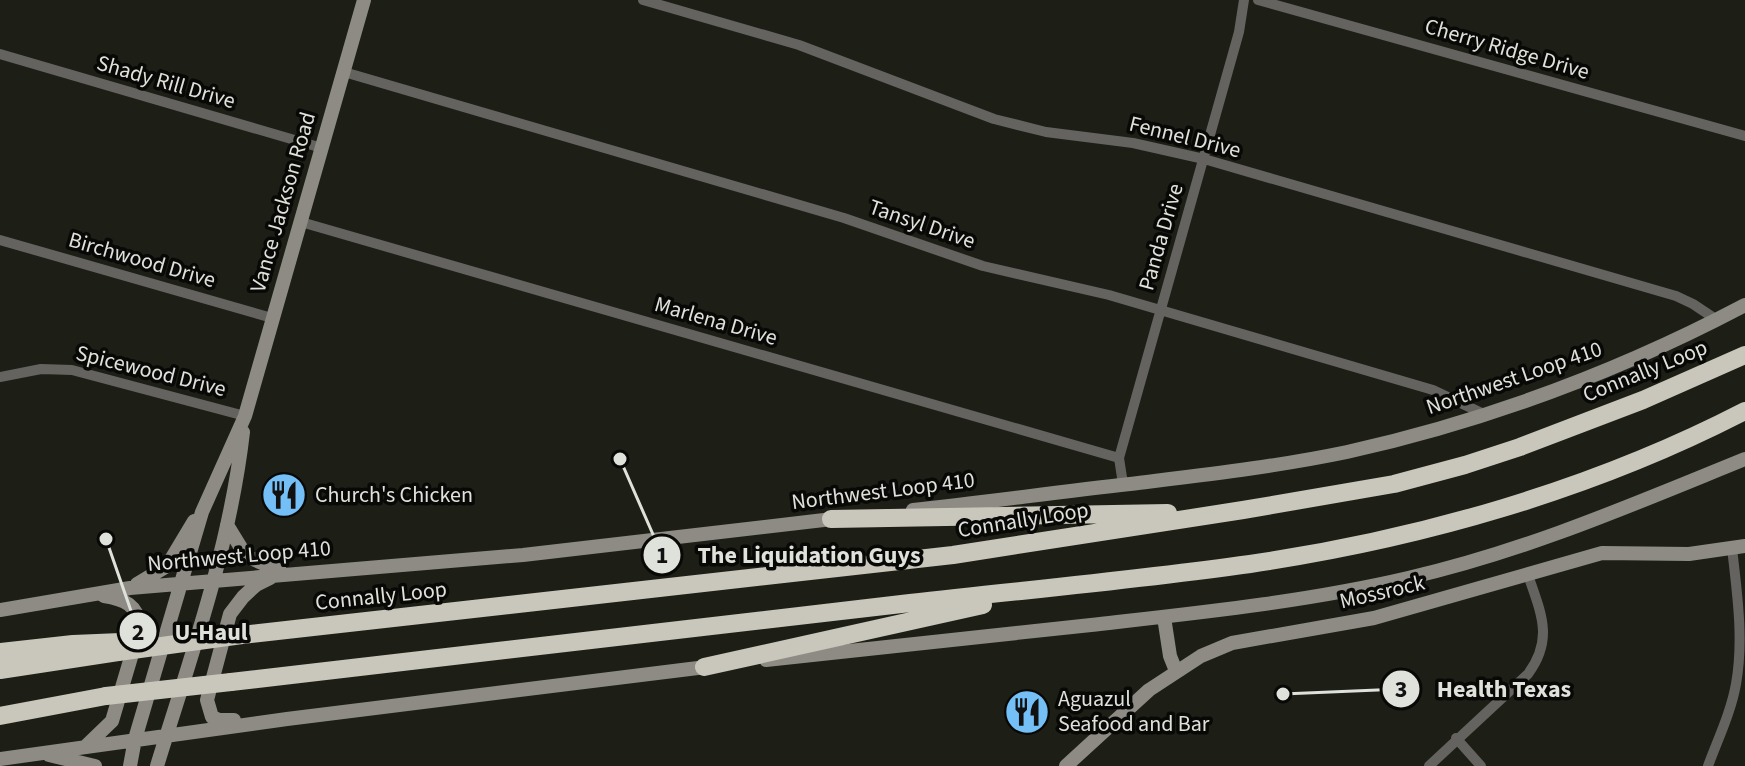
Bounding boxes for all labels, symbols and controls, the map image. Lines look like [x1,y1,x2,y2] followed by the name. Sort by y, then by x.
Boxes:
[1421,10,1593,88] street label: Cherry Ridge Drive
[93,47,239,117] street label: Shady Rill Drive
[242,108,324,296] street label: Vance Jackson Road
[1126,108,1244,166] street label: Fennel Drive
[1130,180,1192,294] street label: Panda Drive
[865,191,980,257] street label: Tansyl Drive
[65,224,219,296] street label: Birchwood Drive
[651,288,781,354] street label: Marlena Drive
[1578,331,1712,411] street label: Connally Loop
[1422,333,1606,423] street label: Northwest Loop 410
[72,337,230,405] street label: Spicewood Drive
[790,464,976,518] street label: Northwest Loop 410
[260,471,308,519] restaurant icon: Church's Chicken
[315,479,473,511] place label: Church's Chicken
[955,494,1091,546] street label: Connally Loop
[642,531,937,579] callout: The Liquidation Guys
[146,532,332,580] street label: Northwest Loop 410
[656,538,668,573] text: 1
[697,538,921,573] text: The Liquidation Guys
[1336,567,1428,617] street label: Mossrock
[314,573,448,619] street label: Connally Loop
[118,607,263,655] callout: U-Haul
[132,615,144,650] text: 2
[174,615,248,650] text: U-Haul
[1381,665,1587,713] callout: Health Texas
[1395,672,1407,707] text: 3
[1437,672,1571,707] text: Health Texas
[1058,683,1210,740] place label: Aguazul Seafood and Bar
[1003,688,1051,736] restaurant icon: Aguazul Seafood and Bar

